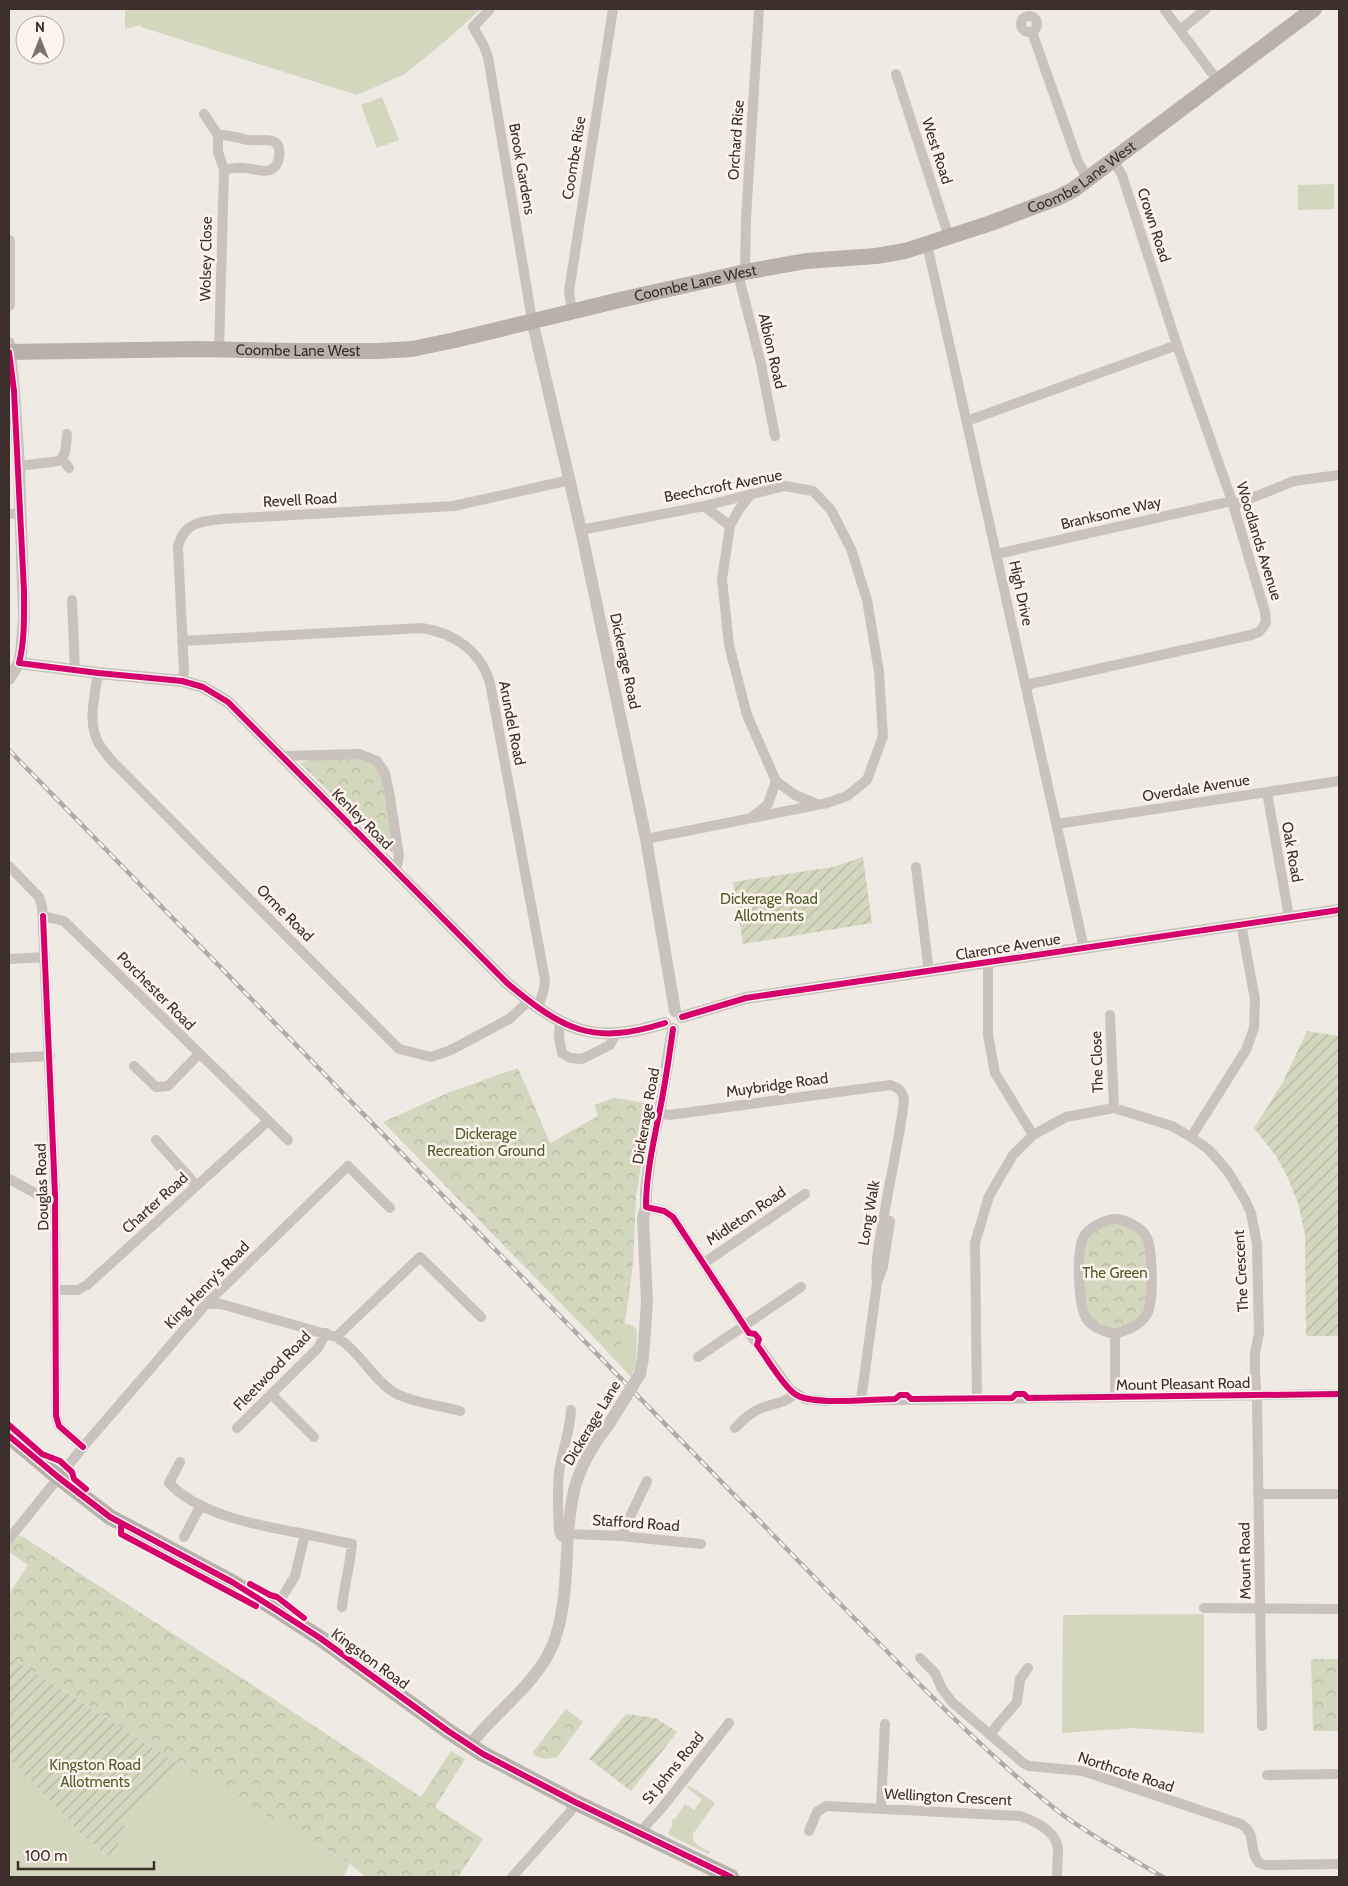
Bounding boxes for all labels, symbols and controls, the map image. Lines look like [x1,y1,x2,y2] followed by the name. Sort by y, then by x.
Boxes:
[15,15,65,65] north arrow
[35,18,45,36] text: N
[724,99,748,181] street label: Orchard Rise
[559,115,590,201] street label: Coombe Rise
[918,116,956,186] street label: West Road
[505,122,539,216] street label: Brook Gardens
[1025,137,1139,217] street label: Coombe Lane West
[1134,186,1174,264] street label: Crown Road
[196,216,216,302] street label: Wolsey Close
[632,261,758,305] street label: Coombe Lane West
[755,312,789,390] street label: Albion Road
[235,341,360,360] street label: Coombe Lane West
[663,466,784,506] street label: Beechcroft Avenue
[1232,480,1286,603] street label: Woodlands Avenue
[262,489,338,511] street label: Revell Road
[1059,493,1163,533] street label: Branksome Way
[1005,559,1037,628] street label: High Drive
[606,611,644,711] street label: Dickerage Road
[495,679,529,767] street label: Arundel Road
[1141,771,1251,805] street label: Overdale Avenue
[328,785,396,853] street label: Kenley Road
[1278,820,1306,884] street label: Oak Road
[253,881,317,945] street label: Orme Road
[720,890,818,925] park label: Dickerage Road Allotments
[954,930,1062,964] street label: Clarence Avenue
[113,948,199,1034] street label: Porchester Road
[1087,1030,1107,1093] street label: The Close
[629,1066,663,1166] street label: Dickerage Road
[725,1069,829,1101] street label: Muybridge Road
[427,1125,545,1160] park label: Dickerage Recreation Ground
[31,1143,53,1231] street label: Douglas Road
[118,1169,192,1237] street label: Charter Road
[854,1179,884,1247] street label: Long Walk
[703,1183,789,1249] street label: Midleton Road
[1230,1229,1252,1313] street label: The Crescent
[161,1238,253,1332] street label: King Henry's Road
[1082,1264,1148,1282] park label: The Green
[230,1328,314,1414] street label: Fleetwood Road
[1116,1374,1250,1394] street label: Mount Pleasant Road
[560,1377,625,1469] street label: Dickerage Lane
[592,1511,680,1535] street label: Stafford Road
[1235,1522,1255,1600] street label: Mount Road
[328,1625,412,1693] street label: Kingston Road
[638,1728,708,1808] street label: St Johns Road
[1076,1748,1176,1796] street label: Northcote Road
[49,1756,141,1791] park label: Kingston Road Allotments
[884,1785,1012,1809] street label: Wellington Crescent
[18,1838,154,1870] scale bar
[25,1847,67,1865] text: 100 m

